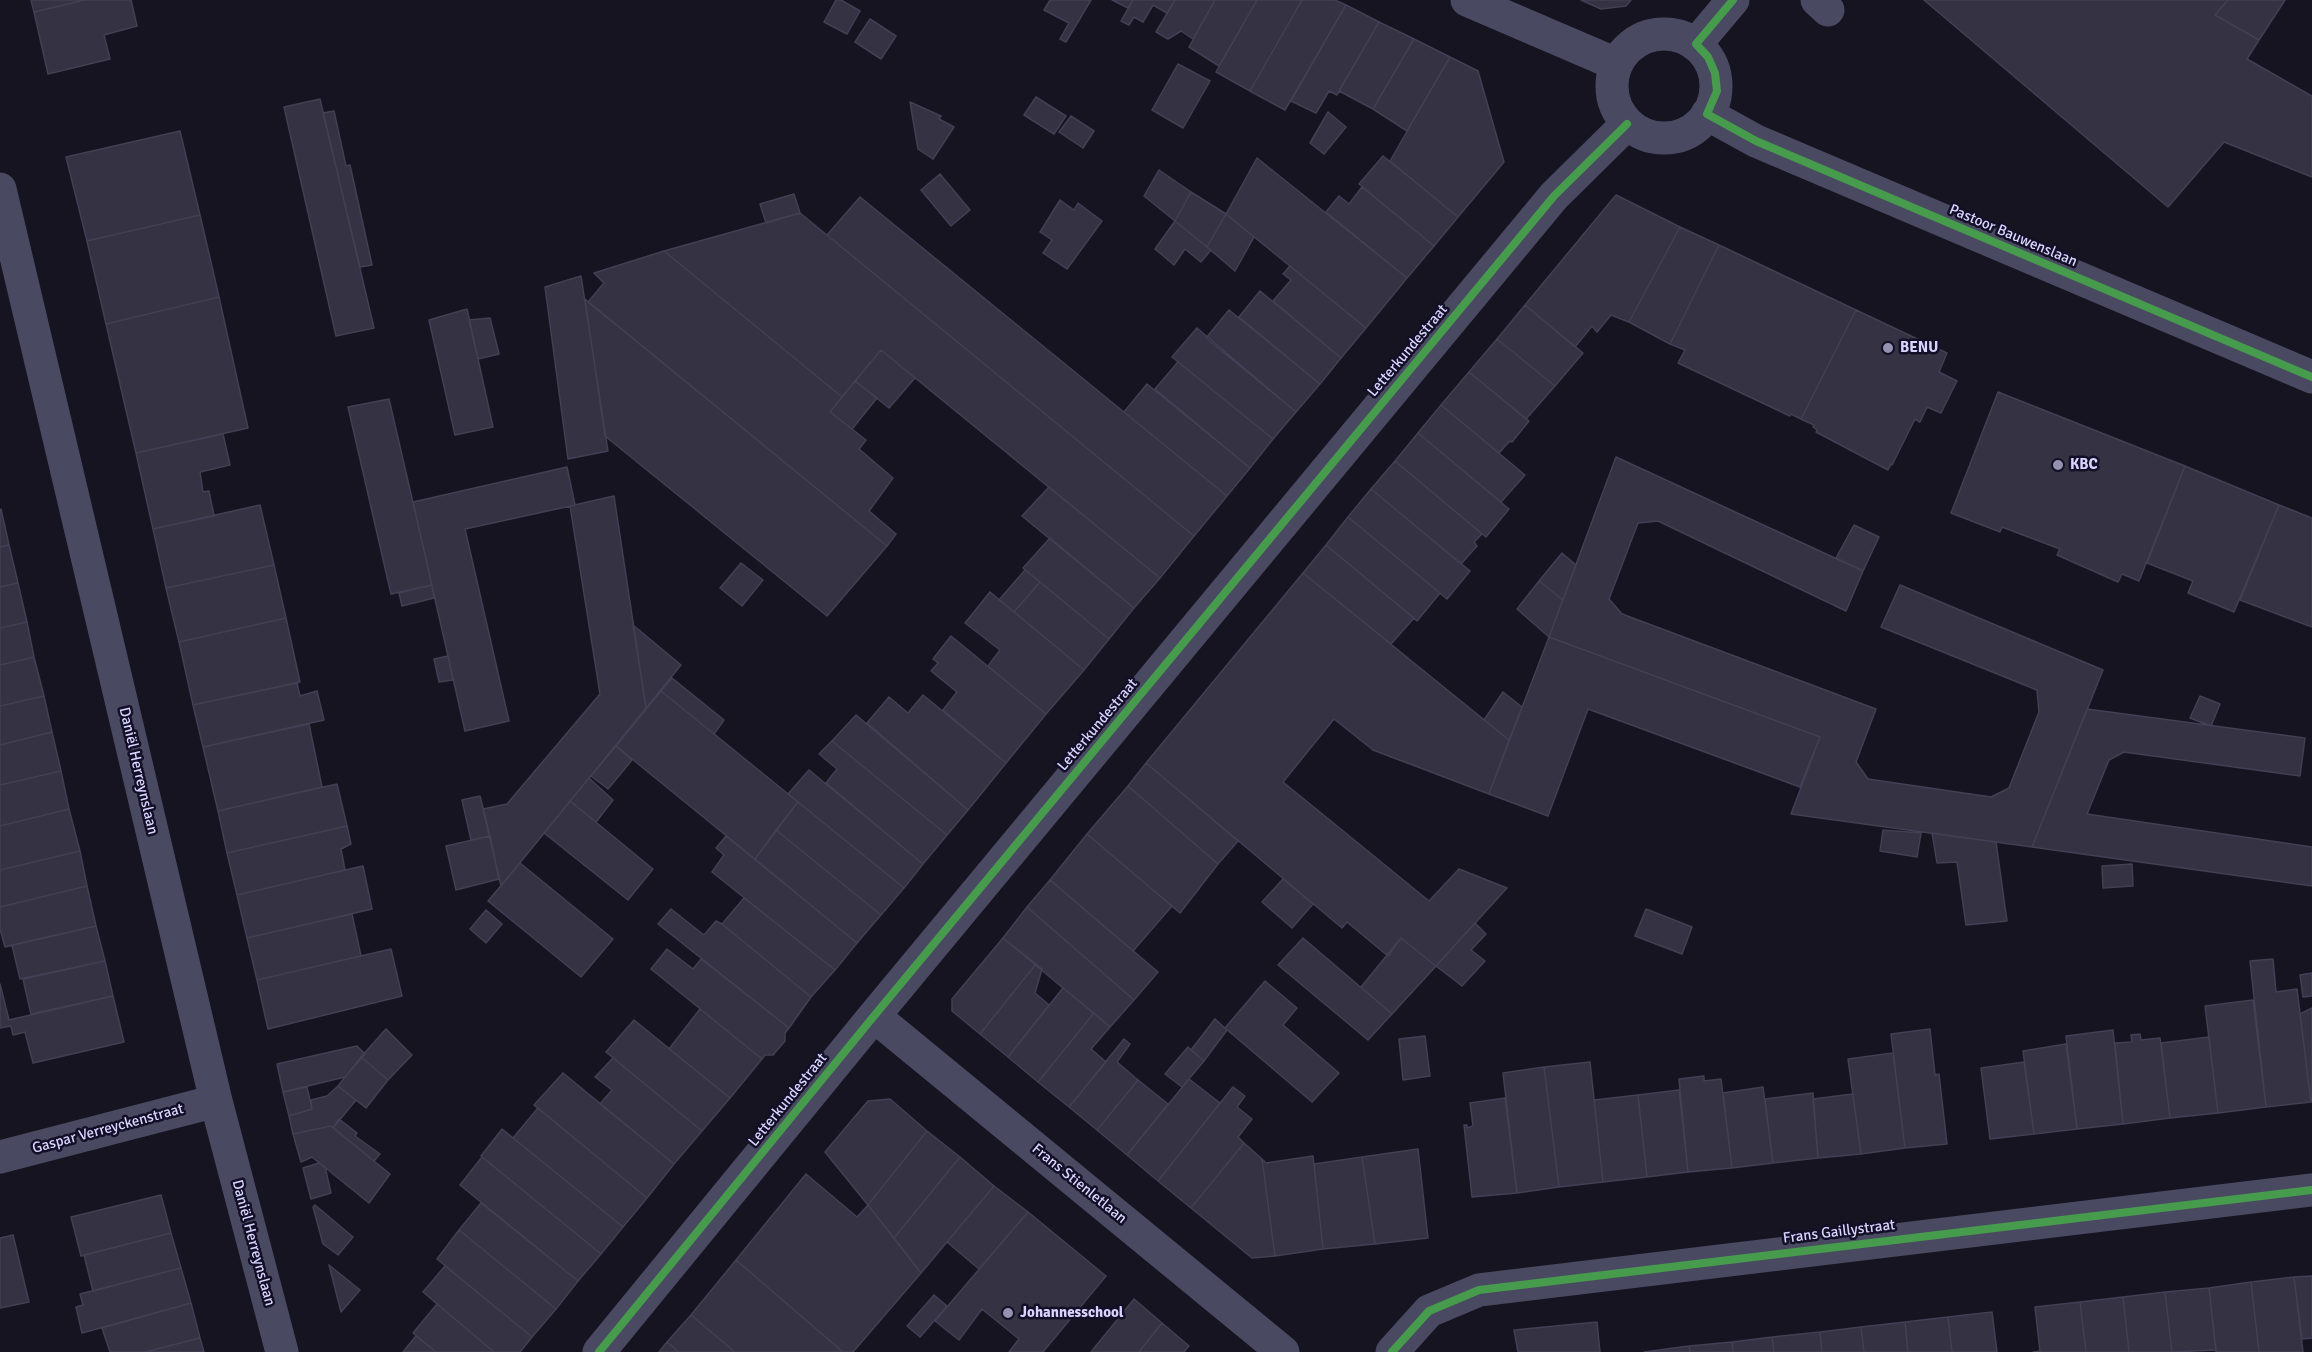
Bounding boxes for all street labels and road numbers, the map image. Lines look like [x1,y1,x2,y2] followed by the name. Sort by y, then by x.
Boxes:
[1946,201,2080,271] street label: Pastoor Bauwenslaan
[1364,301,1452,401] street label: Letterkundestraat
[1054,675,1142,775] street label: Letterkundestraat
[115,706,161,836] street label: Daniël Herreynslaan
[745,1050,831,1150] street label: Letterkundestraat
[30,1100,186,1158] street label: Gaspar Verreyckenstraat
[1028,1140,1130,1228] street label: Frans Stienletlaan
[227,1178,279,1308] street label: Daniël Herreynslaan
[1782,1216,1896,1248] street label: Frans Gaillystraat

